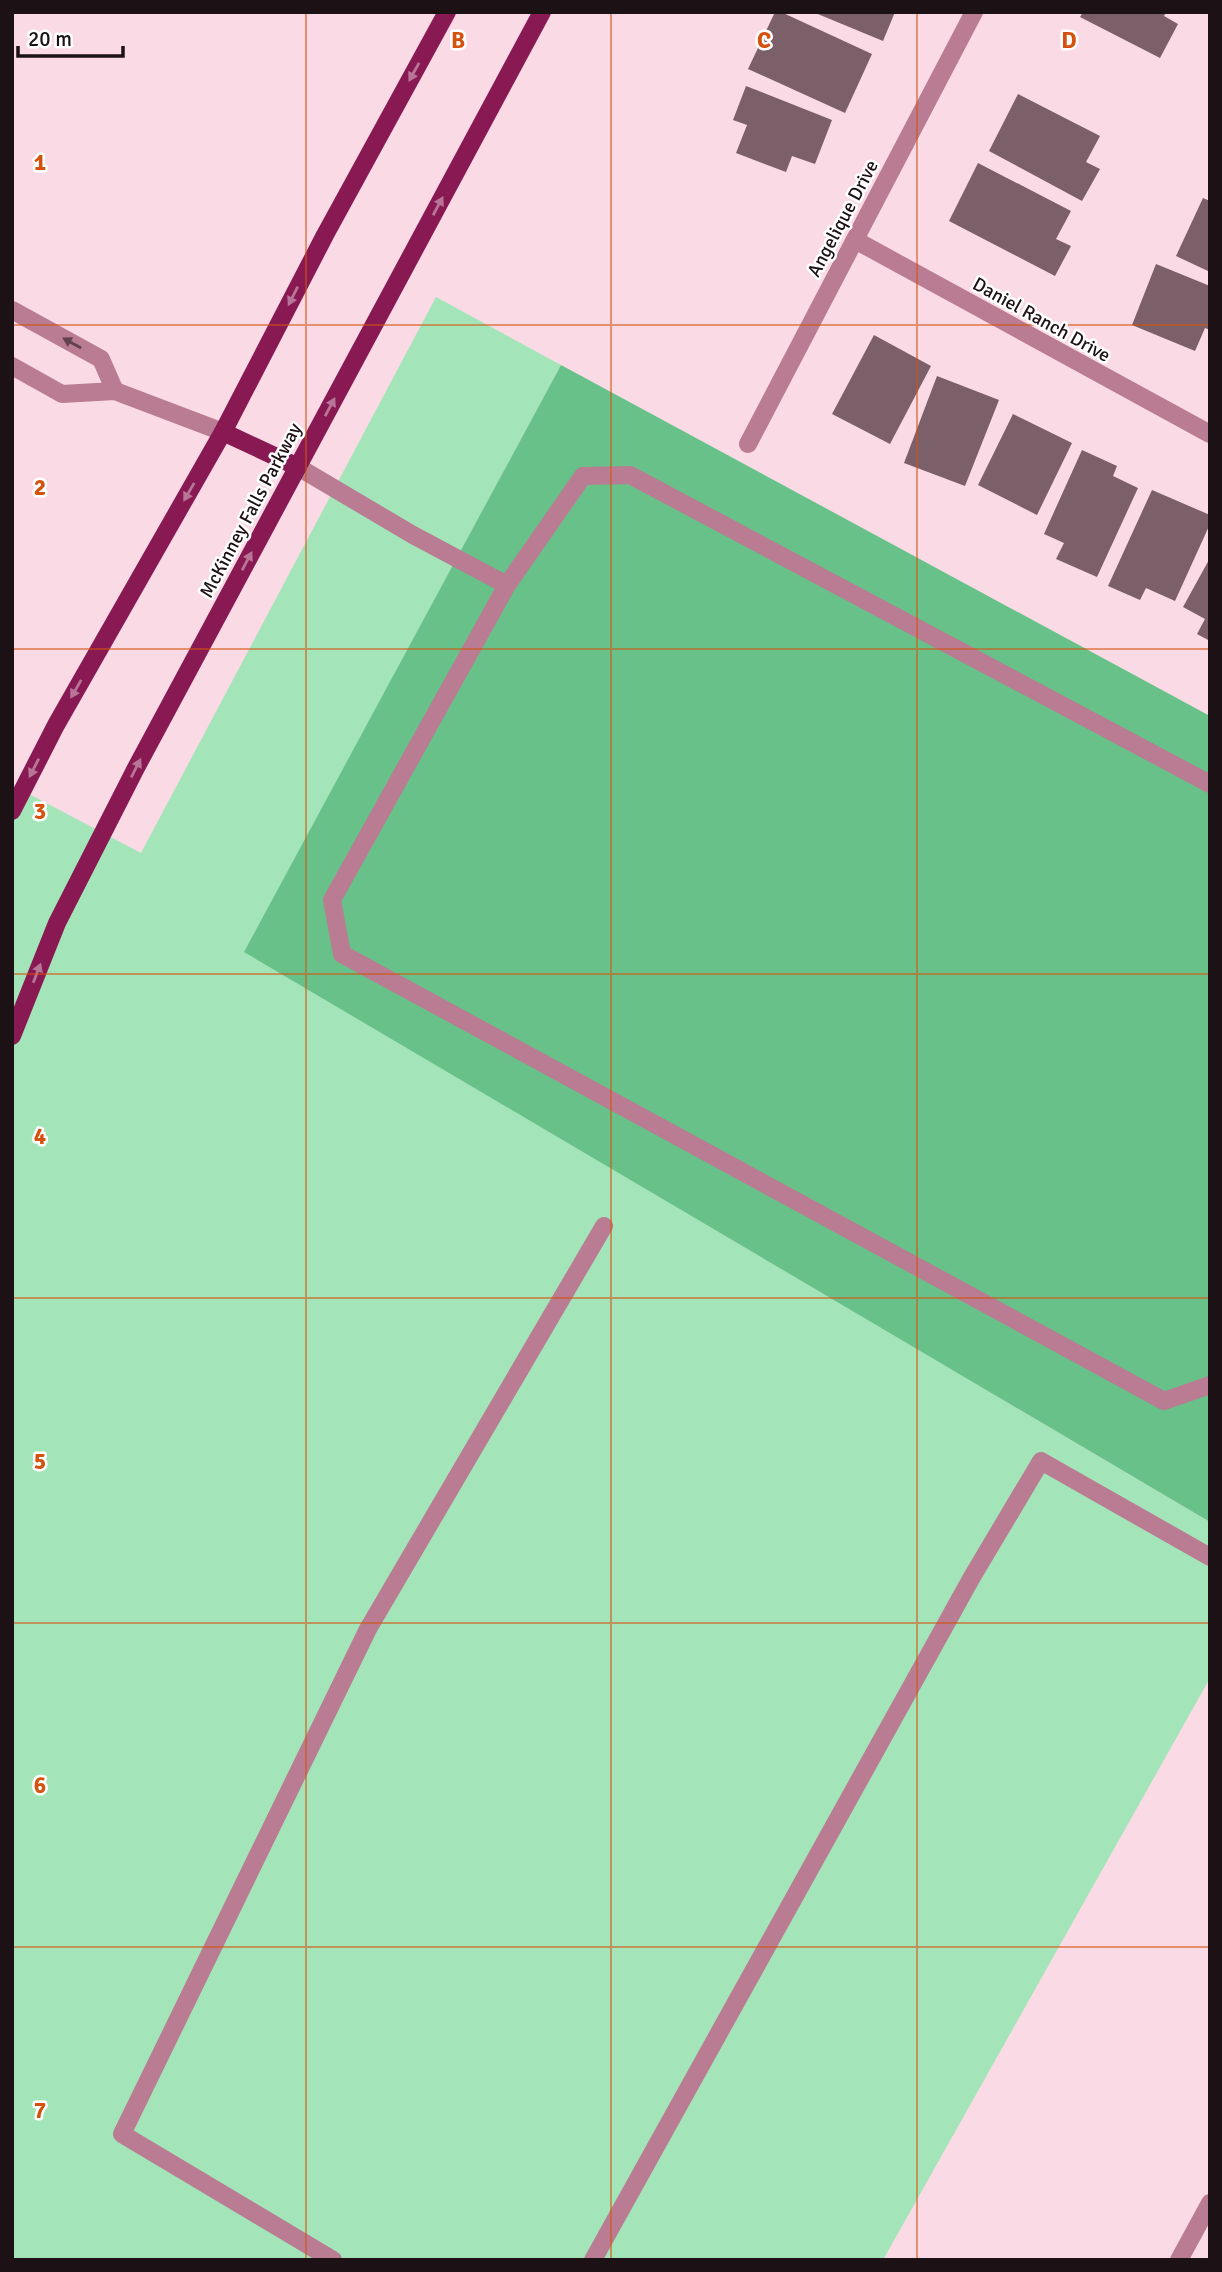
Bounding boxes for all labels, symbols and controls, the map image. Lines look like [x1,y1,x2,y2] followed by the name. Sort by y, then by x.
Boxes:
[18,14,122,58] scale bar
[28,26,72,52] text: 20 m
[451,26,465,55] text: B
[757,26,771,55] text: C
[1061,26,1077,55] text: D
[409,62,420,82] one-way arrow
[34,148,46,177] text: 1
[802,156,884,281] street label: Angelique Drive
[432,196,443,216] one-way arrow
[968,272,1115,368] street label: Daniel Ranch Drive
[288,286,299,306] one-way arrow
[62,337,82,349] one-way arrow
[324,397,336,416] one-way arrow
[195,419,307,602] street label: McKinney Falls Parkway
[34,473,46,502] text: 2
[183,482,195,501] one-way arrow
[241,551,253,571] one-way arrow
[70,680,83,699] one-way arrow
[28,758,40,778] one-way arrow
[130,758,142,778] one-way arrow
[34,797,46,826] text: 3
[32,962,43,983] one-way arrow
[34,1122,46,1151] text: 4
[34,1447,46,1476] text: 5
[34,1771,46,1800] text: 6
[34,2096,46,2125] text: 7

